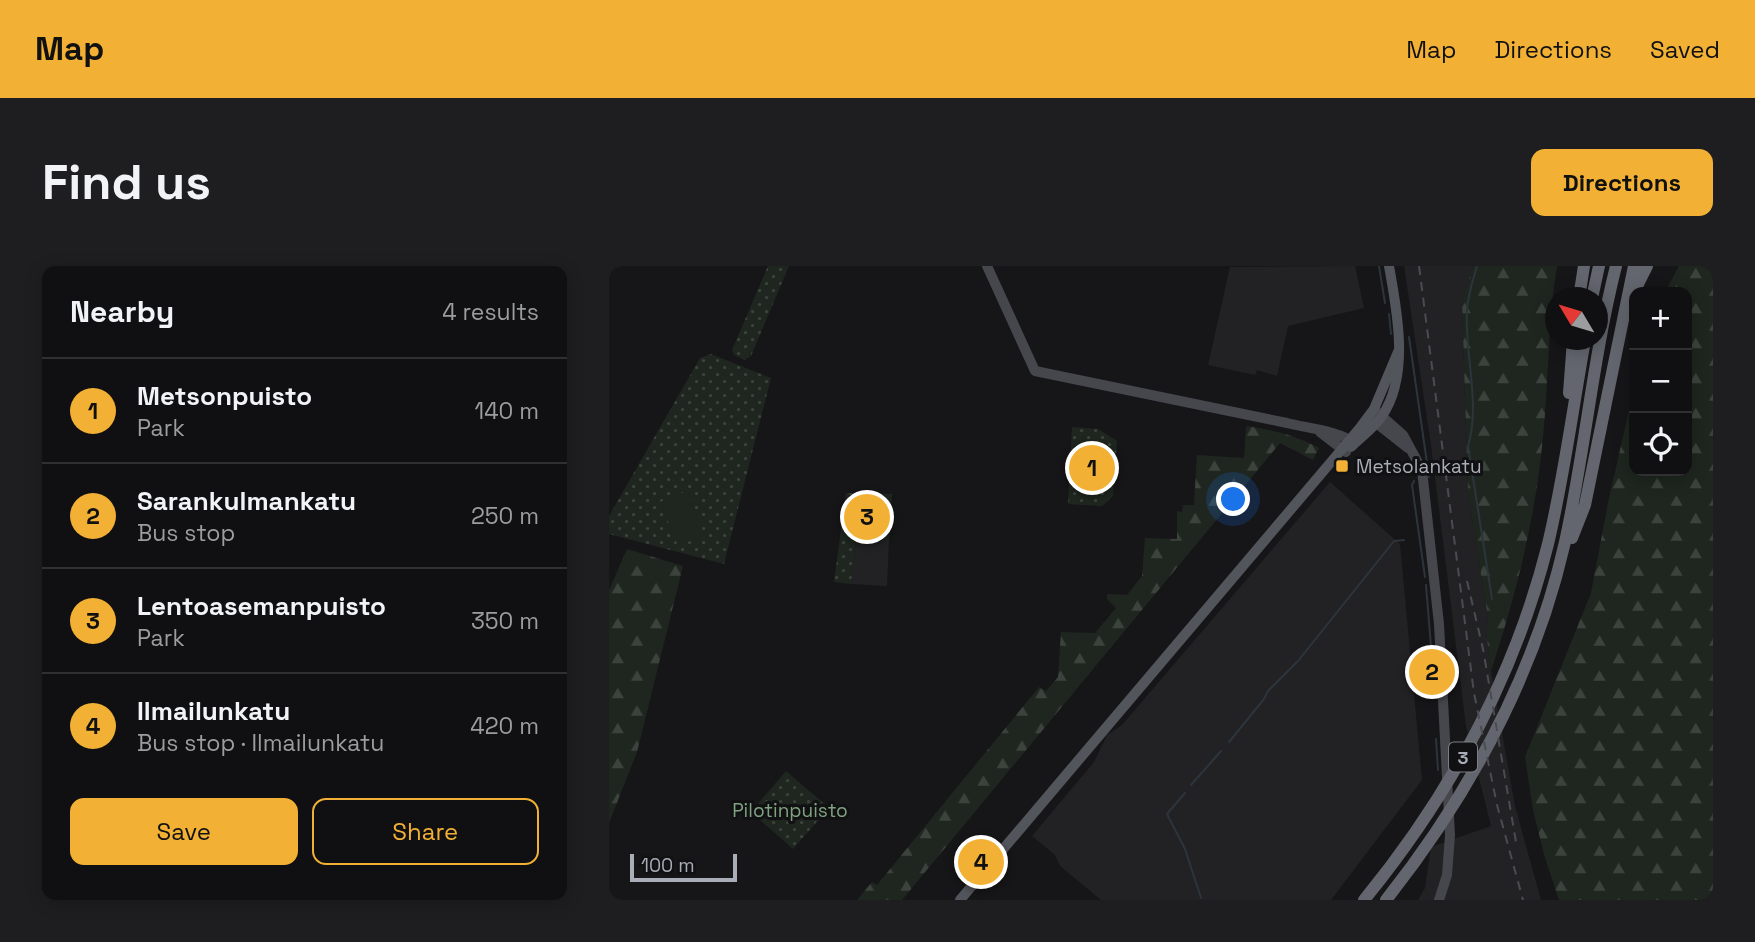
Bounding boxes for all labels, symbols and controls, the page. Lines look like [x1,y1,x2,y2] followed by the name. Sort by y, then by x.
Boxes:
[35,28,104,70] text: Map
[1406,34,1456,65] text: Map
[1494,34,1612,65] text: Directions
[1650,34,1720,65] text: Saved
[1531,149,1713,216] button: Directions
[42,151,211,213] text: Find us
[1545,287,1608,350] north arrow
[1629,287,1692,476] map controls
[1629,287,1692,350] button: +
[70,292,174,331] text: Nearby
[442,297,539,327] text: 4 results
[1629,350,1692,413] button: −
[137,379,312,413] text: Metsonpuisto
[88,396,98,426] text: 1
[475,396,539,426] text: 140 m
[137,413,185,443] text: Park
[1629,413,1692,476] button: locate
[1069,442,1115,494] pin: 1
[1356,454,1482,479] place label: Metsolankatu
[1334,458,1350,474] marker: Metsolankatu
[1216,482,1250,516] your location
[137,484,356,518] text: Sarankulmankatu
[844,491,890,543] pin: 3
[86,501,100,531] text: 2
[471,501,539,531] text: 250 m
[137,518,235,548] text: Bus stop
[137,589,386,623] text: Lentoasemanpuisto
[86,606,100,636] text: 3
[471,606,539,636] text: 350 m
[137,623,185,653] text: Park
[1409,646,1455,698] pin: 2
[137,694,290,728] text: Ilmailunkatu
[86,711,100,741] text: 4
[470,711,539,741] text: 420 m
[137,728,384,758] text: Bus stop · Ilmailunkatu
[1449,742,1477,771] road number: 3
[70,798,298,865] button: Save
[312,798,539,865] button: Share
[732,798,848,823] park label: Pilotinpuisto
[958,836,1004,888] pin: 4
[630,851,737,883] scale bar
[641,853,695,878] text: 100 m

